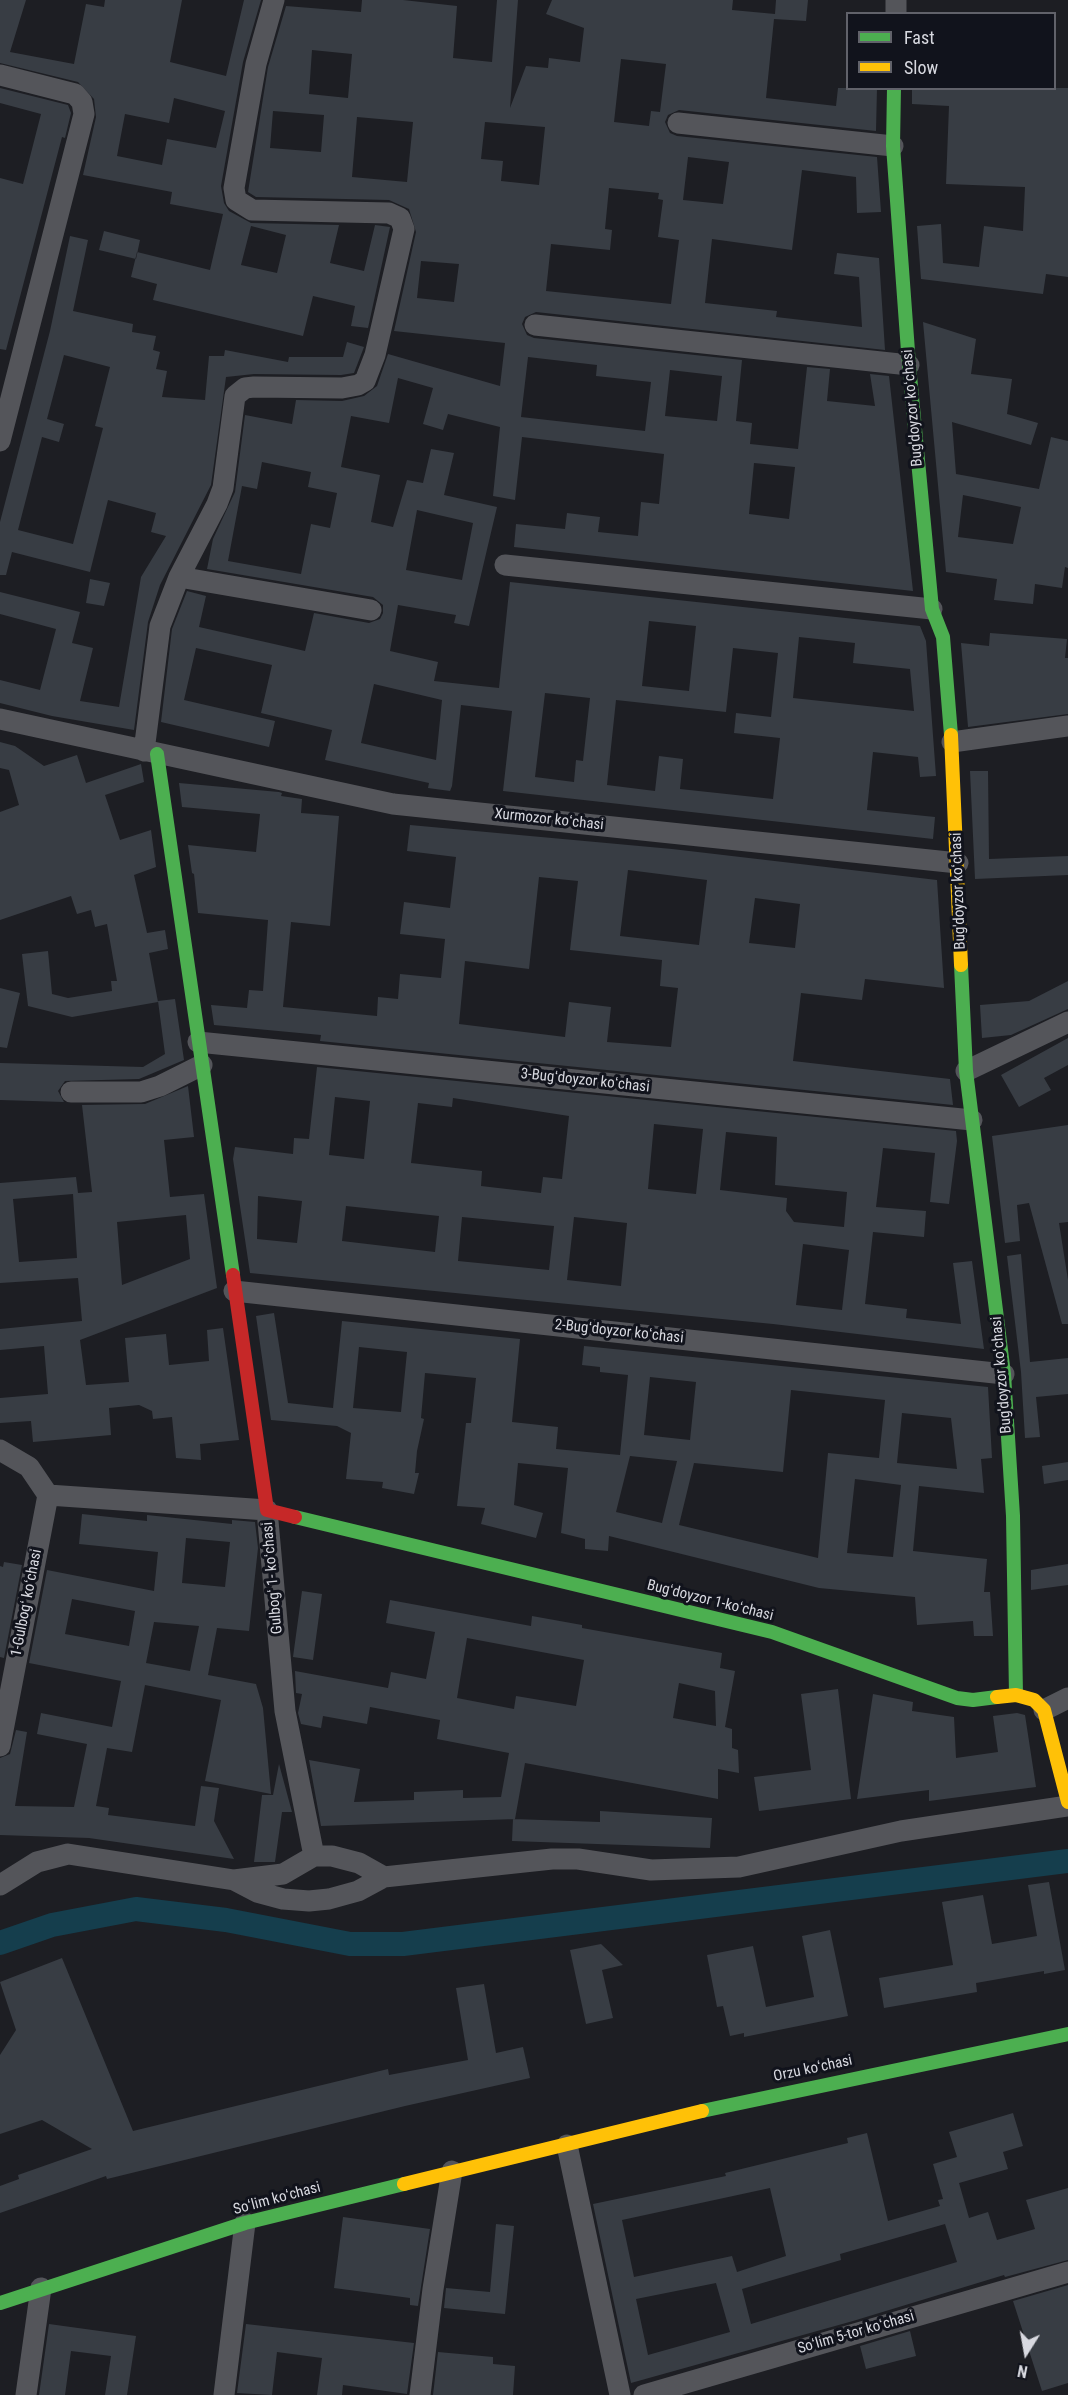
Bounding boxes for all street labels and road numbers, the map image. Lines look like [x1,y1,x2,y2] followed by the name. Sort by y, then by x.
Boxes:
[899,349,927,467] street label: Bug'doyzor koʻchasi
[493,805,605,835] street label: Xurmozor koʻchasi
[948,832,970,950] street label: Bug'doyzor koʻchasi
[520,1065,650,1097] street label: 3-Bugʻdoyzor koʻchasi
[554,1316,684,1348] street label: 2-Bugʻdoyzor koʻchasi
[988,1316,1016,1434] street label: Bug'doyzor koʻchasi
[259,1521,287,1635] street label: Gulbogʻ 1- koʻchasi
[8,1548,46,1658] street label: 1-Gulbogʻ koʻchasi
[645,1577,775,1625] street label: Bugʻdoyzor 1-koʻchasi
[772,2052,854,2086] street label: Orzu koʻchasi
[231,2179,323,2219] street label: Soʻlim koʻchasi
[796,2308,916,2358] street label: Soʻlim 5-tor koʻchasi

